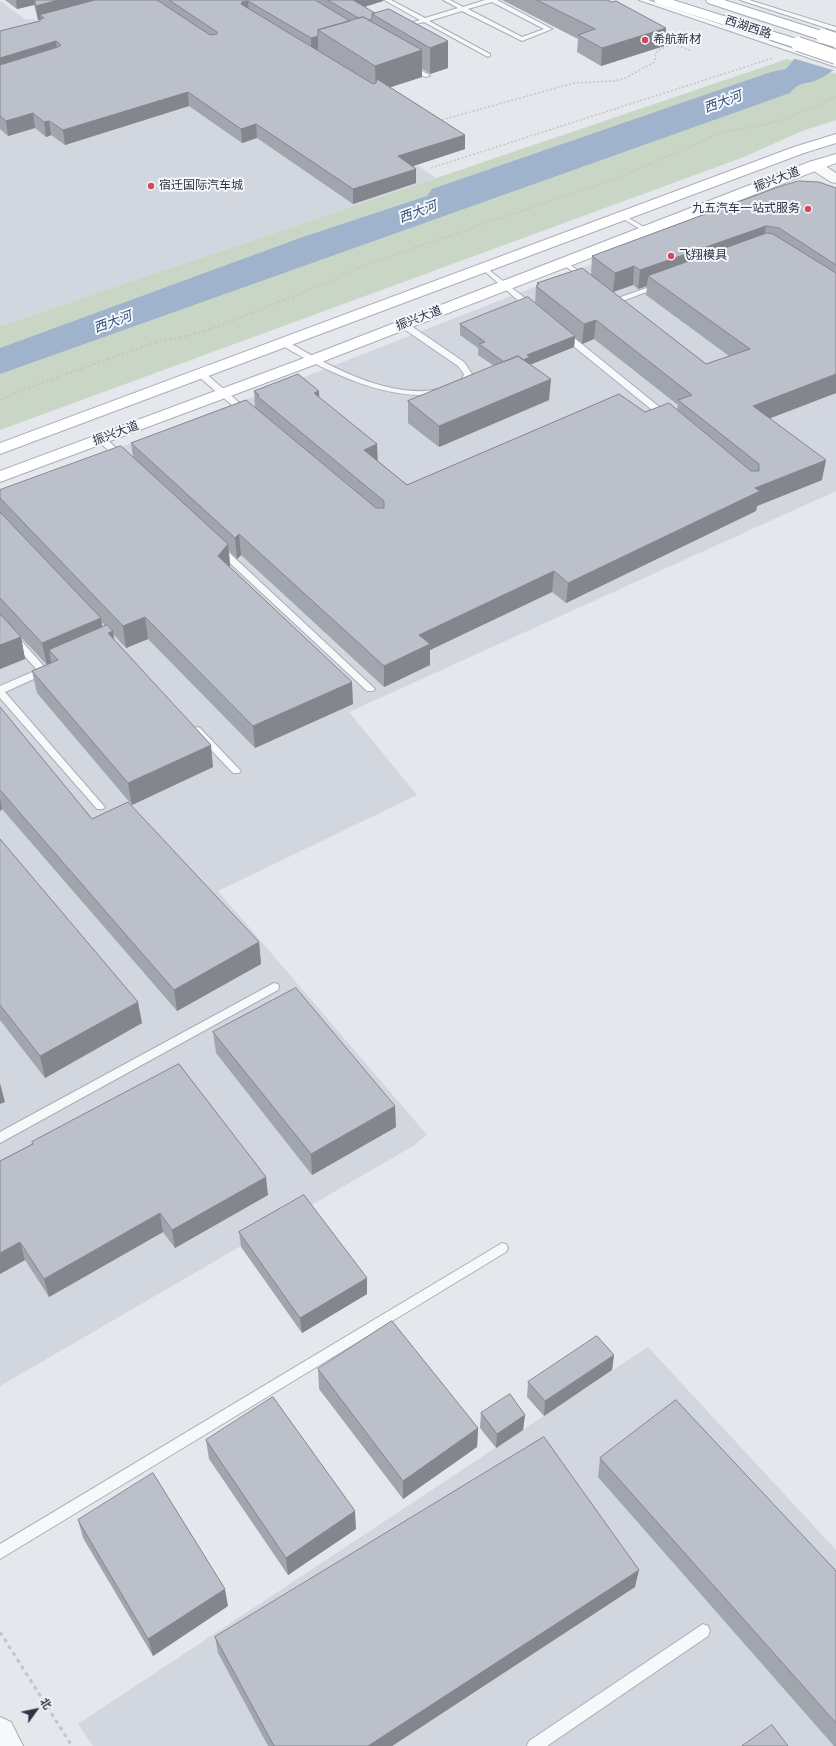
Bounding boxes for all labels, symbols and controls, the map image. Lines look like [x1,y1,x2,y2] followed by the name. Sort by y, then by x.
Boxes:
[723,14,773,42] street label: 西湖西路
[653,33,701,47] place label: 希航新材
[640,35,650,45] marker: 希航新材
[702,89,744,117] water label: 西大河
[752,165,802,195] street label: 振兴大道
[159,179,243,193] place label: 宿迁国际汽车城
[146,181,156,191] marker: 宿迁国际汽车城
[397,199,439,227] water label: 西大河
[692,202,800,216] place label: 九五汽车一站式服务
[803,204,813,214] marker: 九五汽车一站式服务
[679,249,727,263] place label: 飞翔模具
[666,251,676,261] marker: 飞翔模具
[394,304,444,334] street label: 振兴大道
[92,309,134,337] water label: 西大河
[91,419,141,449] street label: 振兴大道
[16,1690,56,1730] north arrow
[36,1694,56,1712] text: 北

